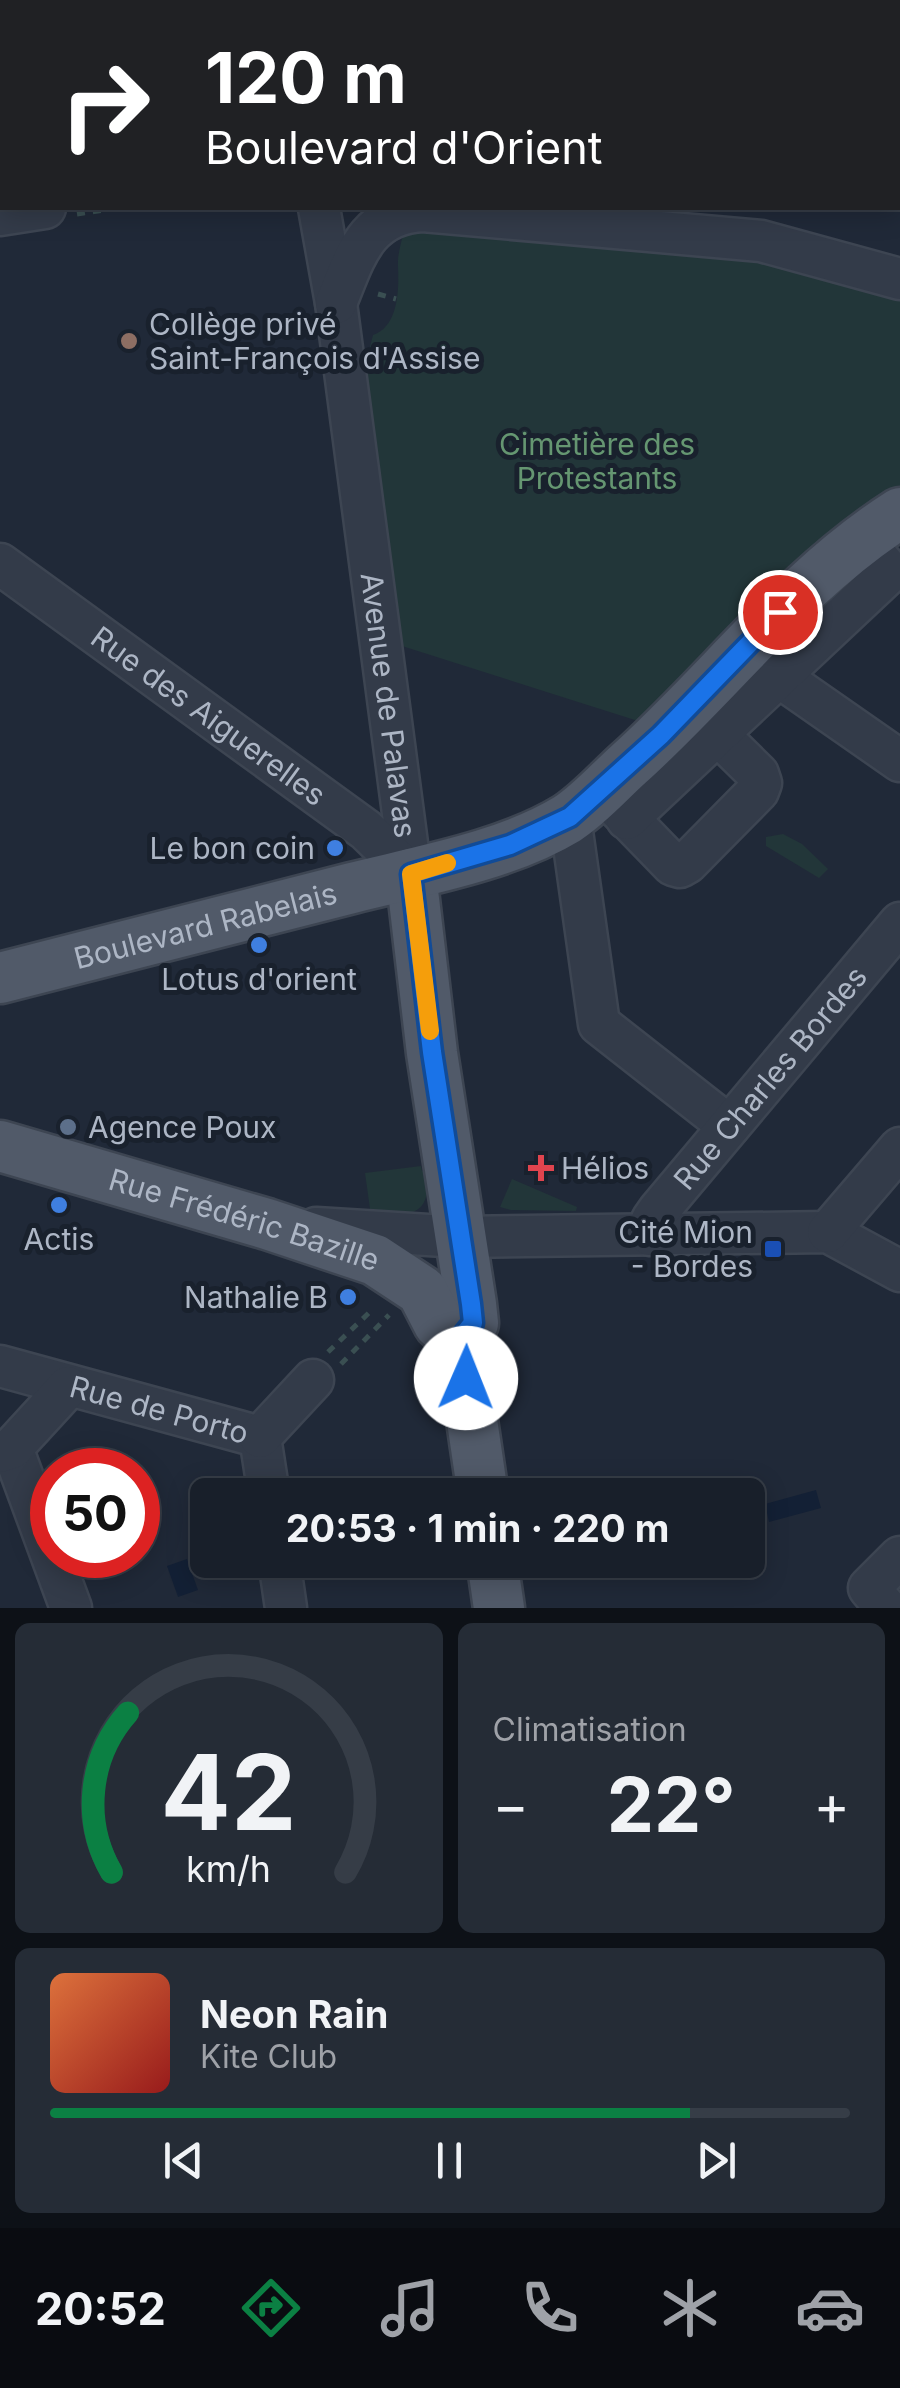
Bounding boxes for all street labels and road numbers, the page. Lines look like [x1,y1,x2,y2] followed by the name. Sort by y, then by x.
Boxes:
[354,570,424,840] street label: Avenue de Palavas
[84,618,333,813] street label: Rue des Aiguerelles
[70,875,341,976] street label: Boulevard Rabelais
[666,959,874,1197] street label: Rue Charles Bordes
[105,1161,384,1278] street label: Rue Frédéric Bazille
[66,1368,252,1451] street label: Rue de Porto

